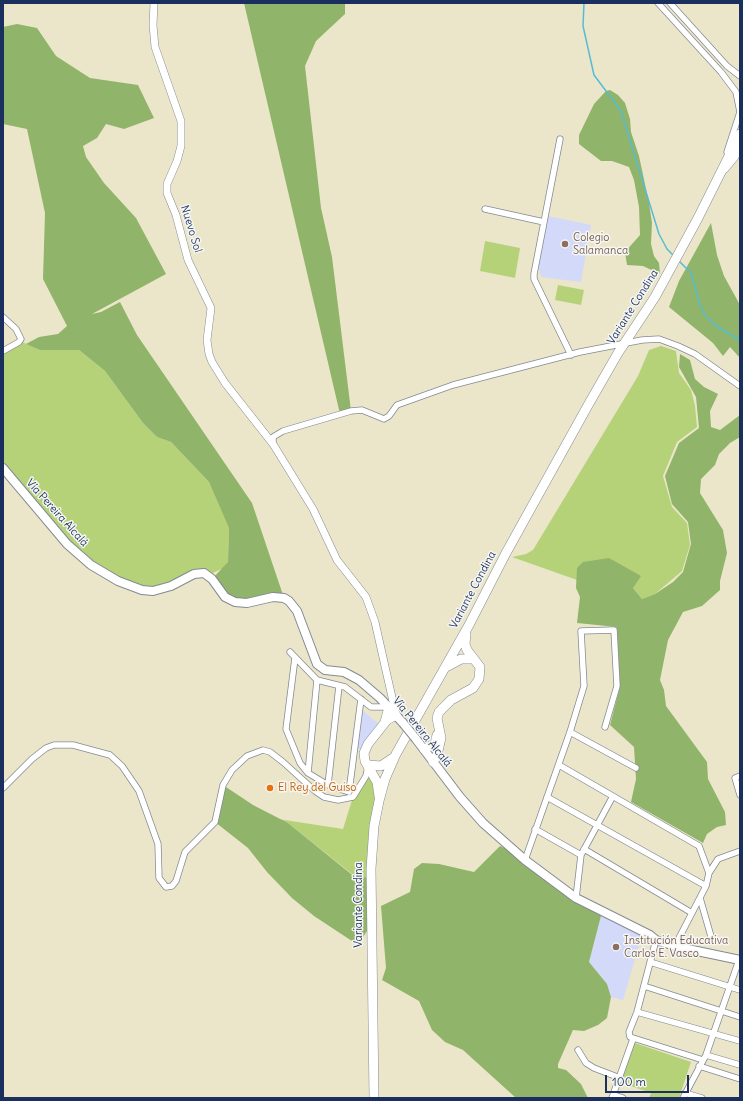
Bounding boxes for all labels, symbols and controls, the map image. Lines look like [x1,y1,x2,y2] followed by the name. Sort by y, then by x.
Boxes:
[178,204,204,254] street label: Nuevo Sol
[573,231,628,257] place label: Colegio Salamanca
[560,239,570,249] marker: Colegio Salamanca
[605,267,661,347] street label: Variante Condina
[23,477,91,549] street label: Vía Pereira Alcalá
[447,549,499,631] street label: Variante Condina
[390,694,454,770] street label: Vía Pereira Alcalá
[278,781,357,795] place label: El Rey del Guiso
[265,783,275,793] marker: El Rey del Guiso
[352,862,366,948] street label: Variante Condina
[624,934,728,960] place label: Institución Educativa Carlos E. Vasco
[611,942,621,952] marker: Institución Educativa Carlos E. Vasco
[607,1067,691,1093] scale bar
[612,1074,646,1089] text: 100 m

